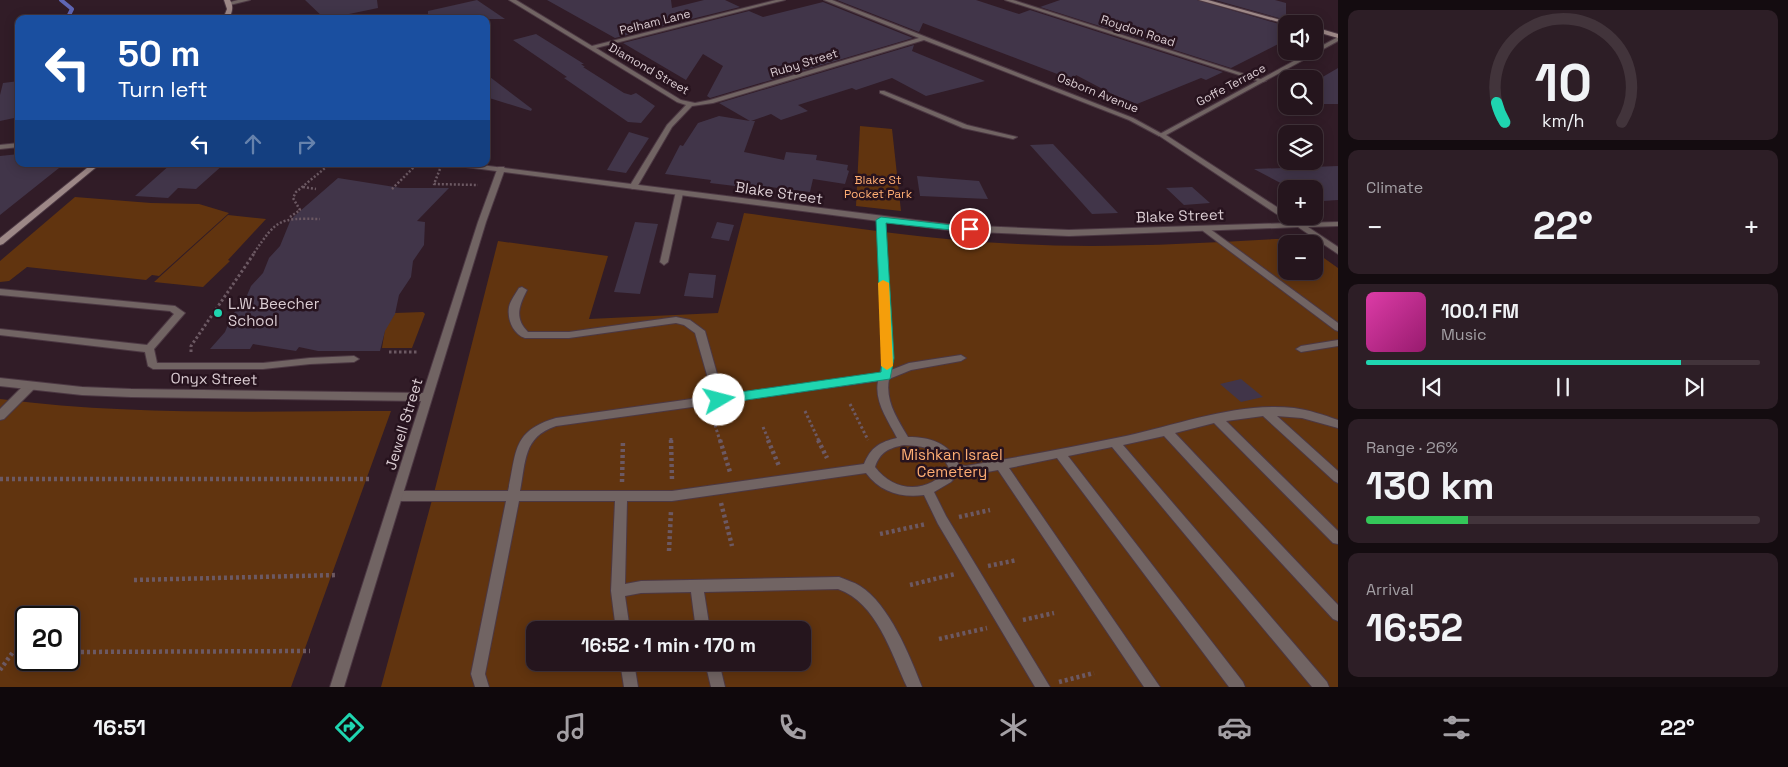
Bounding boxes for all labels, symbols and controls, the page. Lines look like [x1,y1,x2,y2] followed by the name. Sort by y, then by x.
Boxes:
[618,5,692,39] street label: Pelham Lane
[1099,11,1177,51] street label: Roydon Road
[1278,15,1323,280] map controls
[1278,15,1323,60] button: sound
[118,32,200,76] text: 50 m
[35,35,100,100] icon: left
[606,39,692,99] street label: Diamond Street
[768,45,840,81] street label: Ruby Street
[1534,50,1592,116] text: 10
[1193,60,1269,110] street label: Goffe Terrace
[1055,69,1141,117] street label: Osborn Avenue
[1278,70,1323,115] button: search
[118,75,208,103] text: Turn left
[1542,109,1584,132] text: km/h
[1278,125,1323,170] button: layers
[186,130,214,158] icon: left
[239,130,267,158] icon: ahead
[292,130,320,158] icon: right
[844,172,913,202] park label: Blake St Pocket Park
[734,177,824,208] street label: Blake Street
[1366,177,1423,198] text: Climate
[1278,180,1323,225] button: +
[1533,202,1593,250] text: 22°
[1135,204,1225,227] street label: Blake Street
[949,208,991,250] pin
[1366,209,1383,245] text: −
[1743,209,1760,245] text: +
[956,215,984,243] icon: arrive
[1278,235,1323,280] button: −
[228,294,320,330] place label: L.W. Beecher School
[1441,299,1519,324] text: 100.1 FM
[212,307,224,319] marker: L.W. Beecher School
[1441,324,1487,345] text: Music
[170,368,258,389] street label: Onyx Street
[692,373,744,425] position arrow
[1418,373,1446,401] icon: previous
[1549,373,1577,401] icon: pause
[1680,373,1708,401] icon: next
[381,376,427,472] street label: Jewell Street
[1366,437,1458,458] text: Range · 26%
[901,445,1003,481] park label: Mishkan Israel Cemetery
[1366,462,1494,510] text: 130 km
[1366,579,1414,600] text: Arrival
[1366,604,1463,652] text: 16:52
[15,606,80,671] speed limit sign: 20
[581,633,756,658] text: 16:52 · 1 min · 170 m
[332,710,367,745] icon: directions
[554,710,589,745] icon: music
[775,710,810,745] icon: phone
[996,710,1031,745] icon: climate
[1217,710,1252,745] icon: car
[1439,710,1474,745] icon: filters
[93,713,146,741] text: 16:51
[1660,713,1695,741] text: 22°

